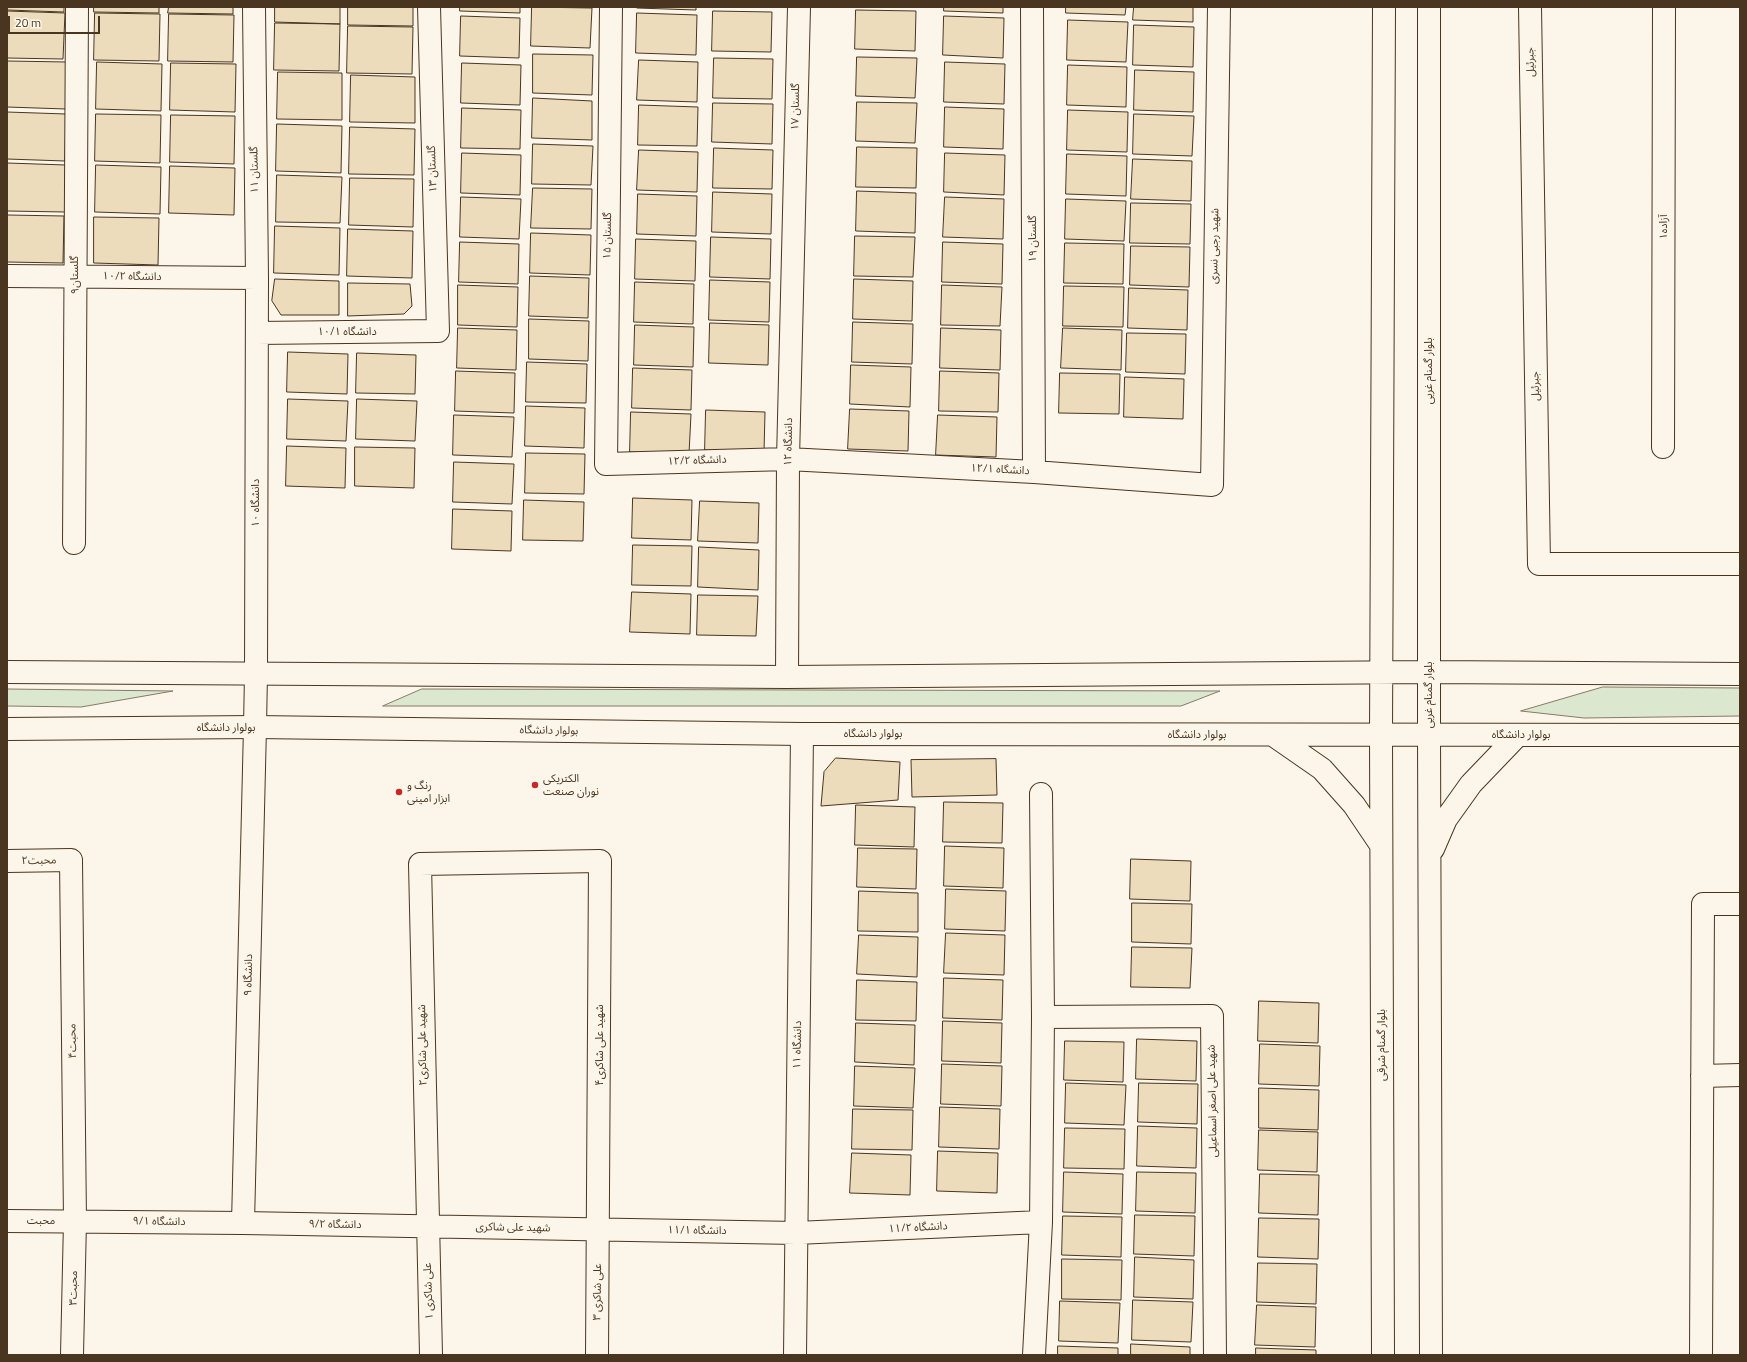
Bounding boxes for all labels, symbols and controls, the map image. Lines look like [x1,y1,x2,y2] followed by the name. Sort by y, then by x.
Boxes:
[10,8,102,34] scale bar
[15,13,41,32] text: 20 m
[1524,47,1538,77] street label: جبرئیل
[789,83,803,131] street label: گلستان ۱۷
[426,145,440,193] street label: گلستان ۱۳
[248,146,262,194] street label: گلستان ۱۱
[1208,208,1222,284] street label: شهید رجبی نسری
[601,212,615,260] street label: گلستان ۱۵
[1026,215,1040,263] street label: گلستان ۱۹
[1657,215,1671,239] street label: آزاده۱
[68,256,82,294] street label: گلستان۹
[102,270,162,284] street label: دانشگاه ۱۰/۲
[317,325,377,339] street label: دانشگاه ۱۰/۱
[1422,338,1436,404] street label: بلوار گمنام غربی
[1529,371,1543,401] street label: جبرئیل
[782,418,796,466] street label: دانشگاه ۱۲
[667,453,727,469] street label: دانشگاه ۱۲/۲
[970,462,1030,478] street label: دانشگاه ۱۲/۱
[249,479,263,527] street label: دانشگاه ۱۰
[1422,662,1436,728] street label: بلوار گمنام غربی
[197,721,255,735] street label: بولوار دانشگاه
[520,724,578,738] street label: بولوار دانشگاه
[844,727,902,741] street label: بولوار دانشگاه
[1168,728,1226,742] street label: بولوار دانشگاه
[1492,728,1550,742] street label: بولوار دانشگاه
[543,772,599,798] place label: الکتریکی نوران صنعت
[407,779,450,805] place label: رنگ و ابزار امینی
[530,780,540,790] marker: الکتریکی نوران صنعت
[394,787,404,797] marker: رنگ و ابزار امینی
[21,854,57,868] street label: محبت۲
[242,954,256,996] street label: دانشگاه ۹
[416,1004,430,1086] street label: شهید علی شاکری۲
[593,1004,607,1086] street label: شهید علی شاکری۴
[1375,1009,1389,1081] street label: بلوار گمنام شرقی
[791,1021,805,1069] street label: دانشگاه ۱۱
[66,1023,80,1059] street label: محبت۴
[1205,1044,1221,1158] street label: شهید علی اصغر اسماعیلی
[27,1214,55,1228] street label: محبت
[132,1215,186,1229] street label: دانشگاه ۹/۱
[308,1218,362,1232] street label: دانشگاه ۹/۲
[888,1220,948,1236] street label: دانشگاه ۱۱/۲
[475,1221,551,1235] street label: شهید علی شاکری
[667,1224,727,1238] street label: دانشگاه ۱۱/۱
[421,1262,437,1320] street label: علی شاکری ۱
[591,1263,605,1321] street label: علی شاکری ۳
[67,1270,81,1306] street label: محبت۳

